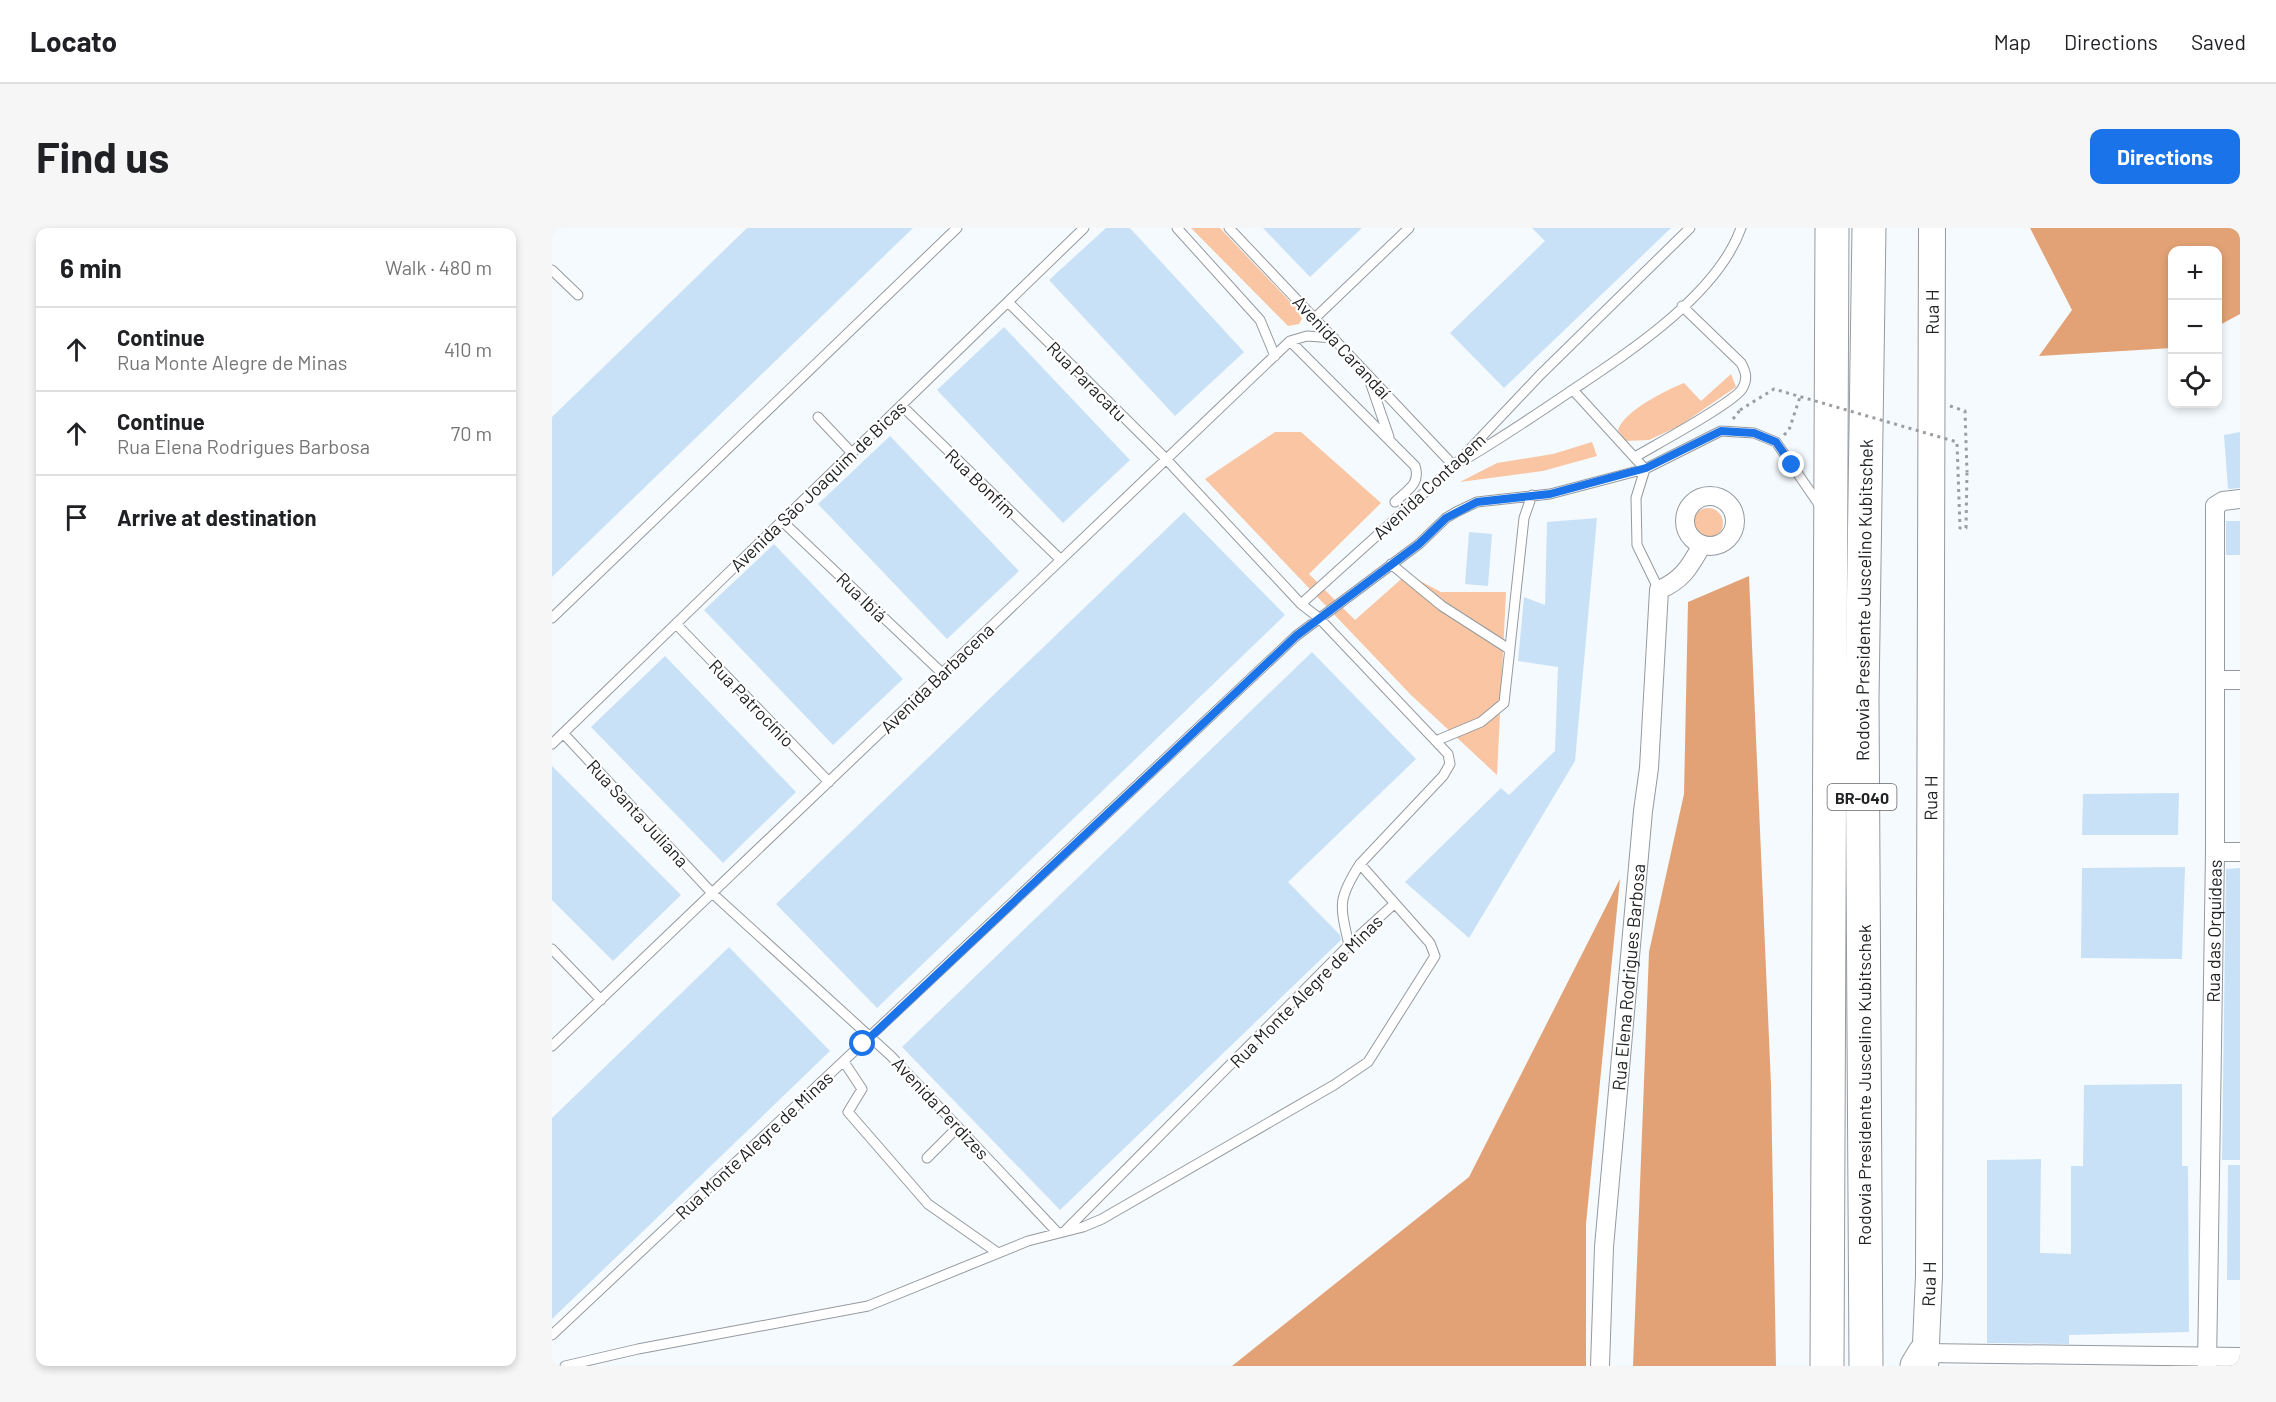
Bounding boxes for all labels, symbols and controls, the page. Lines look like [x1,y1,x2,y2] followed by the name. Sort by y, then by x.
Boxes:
[30,24,117,58] text: Locato
[1994,29,2031,54] text: Map
[2064,29,2158,54] text: Directions
[2191,29,2246,54] text: Saved
[2090,129,2240,184] button: Directions
[36,131,169,181] text: Find us
[2168,246,2222,408] map controls
[2168,246,2222,300] button: +
[60,252,122,283] text: 6 min
[385,255,492,279] text: Walk · 480 m
[1921,289,1943,335] street label: Rua H
[1288,291,1396,403] street label: Avenida Carandaí
[2168,300,2222,354] button: −
[117,324,205,350] text: Continue
[60,333,93,366] icon: ahead
[444,337,492,361] text: 410 m
[1043,337,1131,425] street label: Rua Paracatu
[117,350,347,374] text: Rua Monte Alegre de Minas
[2168,354,2222,408] button: locate
[725,396,911,576] street label: Avenida São Joaquim de Bicas
[117,408,205,434] text: Continue
[60,417,93,450] icon: ahead
[451,421,492,445] text: 70 m
[1368,428,1490,544] street label: Avenida Contagem
[117,434,370,458] text: Rua Elena Rodrigues Barbosa
[1851,439,1877,761] street label: Rodovia Presidente Juscelino Kubitschek
[941,444,1021,522] street label: Rua Bonfim
[1778,451,1804,477] route end
[60,501,93,534] icon: arrive
[117,504,316,530] text: Arrive at destination
[832,568,892,626] street label: Rua Ibiá
[876,618,998,738] street label: Avenida Barbacena
[705,655,799,751] street label: Rua Patrocínio
[583,755,693,871] street label: Rua Santa Juliana
[1919,775,1941,821] street label: Rua H
[1828,784,1896,810] road number: BR-040
[2202,859,2226,1003] street label: Rua das Orquídeas
[1607,863,1649,1092] street label: Rua Elena Rodrigues Barbosa
[1225,910,1387,1072] street label: Rua Monte Alegre de Minas
[1853,924,1875,1246] street label: Rodovia Presidente Juscelino Kubitschek
[849,1030,875,1056] route start
[888,1052,994,1164] street label: Avenida Perdizes
[671,1066,837,1224] street label: Rua Monte Alegre de Minas
[1917,1261,1940,1307] street label: Rua H

